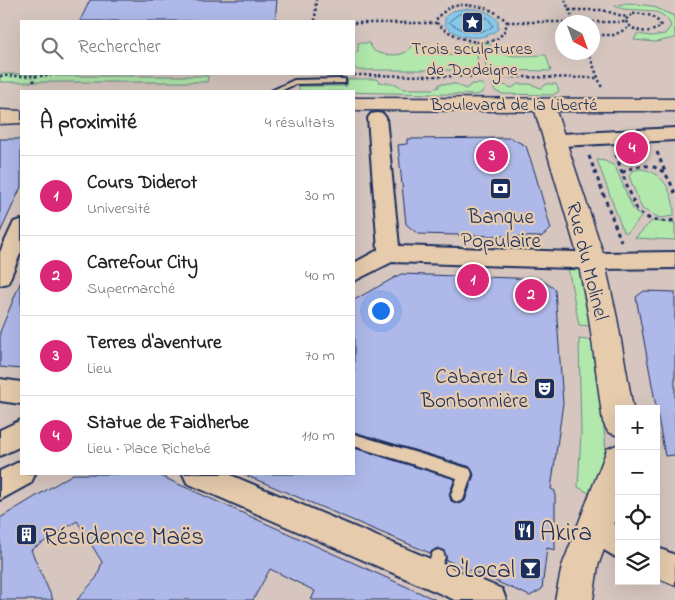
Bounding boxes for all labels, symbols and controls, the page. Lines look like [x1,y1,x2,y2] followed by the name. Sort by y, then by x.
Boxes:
[460,11,484,35] place icon: Trois sculptures de Dodeigne
[555,15,600,60] north arrow
[20,20,355,75] search box
[38,34,66,62] icon: search
[78,34,161,61] text: Rechercher
[411,37,533,85] place label: Trois sculptures de Dodeigne
[430,93,598,119] street label: Boulevard de la Liberté
[40,108,137,138] text: À proximité
[265,111,335,135] text: 4 résultats
[616,129,648,167] pin: 4
[476,137,508,175] pin: 3
[87,170,197,197] text: Cours Diderot
[489,177,513,201] bank icon: Banque Populaire
[53,184,59,208] text: 1
[305,184,335,208] text: 30 m
[87,197,150,221] text: Université
[557,199,615,324] street label: Rue du Molinel
[461,203,541,257] place label: Banque Populaire
[87,250,198,277] text: Carrefour City
[457,261,489,299] pin: 1
[52,264,60,288] text: 2
[305,264,335,288] text: 40 m
[515,276,547,314] pin: 2
[87,277,175,301] text: Supermarché
[368,298,394,324] your location
[87,330,221,357] text: Terres d'aventure
[53,344,59,368] text: 3
[305,344,335,368] text: 70 m
[87,357,112,381] text: Lieu
[420,363,529,417] place label: Cabaret La Bonbonnière
[532,376,556,400] theatre icon: Cabaret La Bonbonnière
[615,405,660,585] map controls
[615,405,660,450] button: +
[87,410,249,437] text: Statue de Faidherbe
[53,424,59,448] text: 4
[301,424,335,448] text: 110 m
[87,437,211,461] text: Lieu · Place Richebé
[615,450,660,495] button: −
[615,495,660,540] button: locate
[540,516,592,552] place label: Akira
[512,519,536,543] restaurant icon: Akira
[43,520,204,556] place label: Résidence Maës
[15,523,39,547] building icon: Résidence Maës
[615,540,660,585] button: layers
[445,553,515,589] place label: O'Local
[519,556,543,580] bar icon: O'Local

